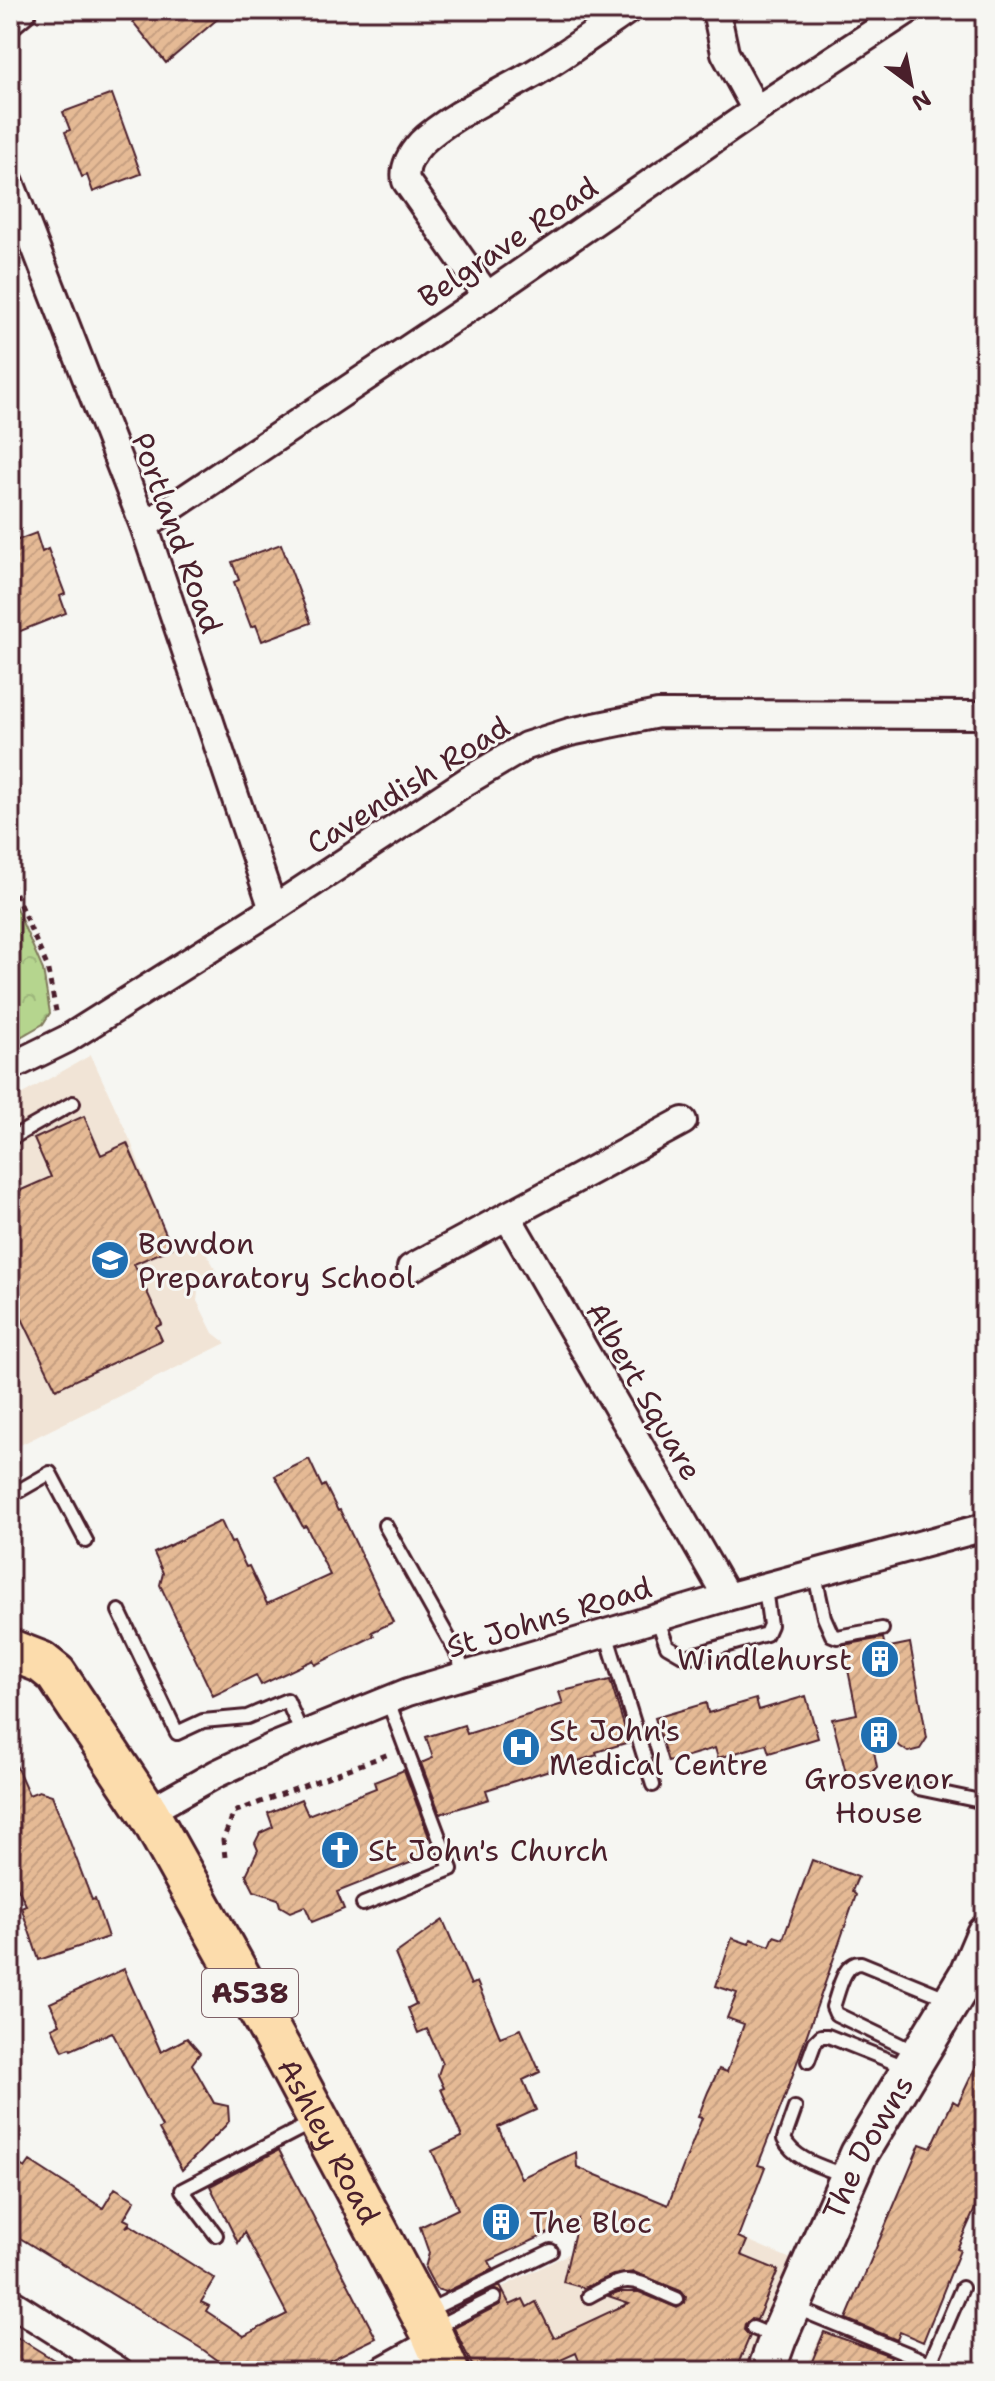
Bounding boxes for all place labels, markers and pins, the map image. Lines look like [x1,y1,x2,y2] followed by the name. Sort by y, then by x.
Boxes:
[138,1223,415,1298] place label: Bowdon Preparatory School
[89,1239,131,1281] school or university icon: Bowdon Preparatory School
[859,1638,901,1680] building icon: Windlehurst
[677,1639,852,1680] place label: Windlehurst
[549,1710,768,1785] place label: St John's Medical Centre
[858,1714,900,1756] building icon: Grosvenor House
[500,1726,542,1768] hospital icon: St John's Medical Centre
[804,1758,954,1833] place label: Grosvenor House
[319,1829,361,1871] church icon: St John's Church
[368,1830,609,1871] place label: St John's Church
[480,2201,522,2243] building icon: The Bloc
[529,2202,652,2243] place label: The Bloc

